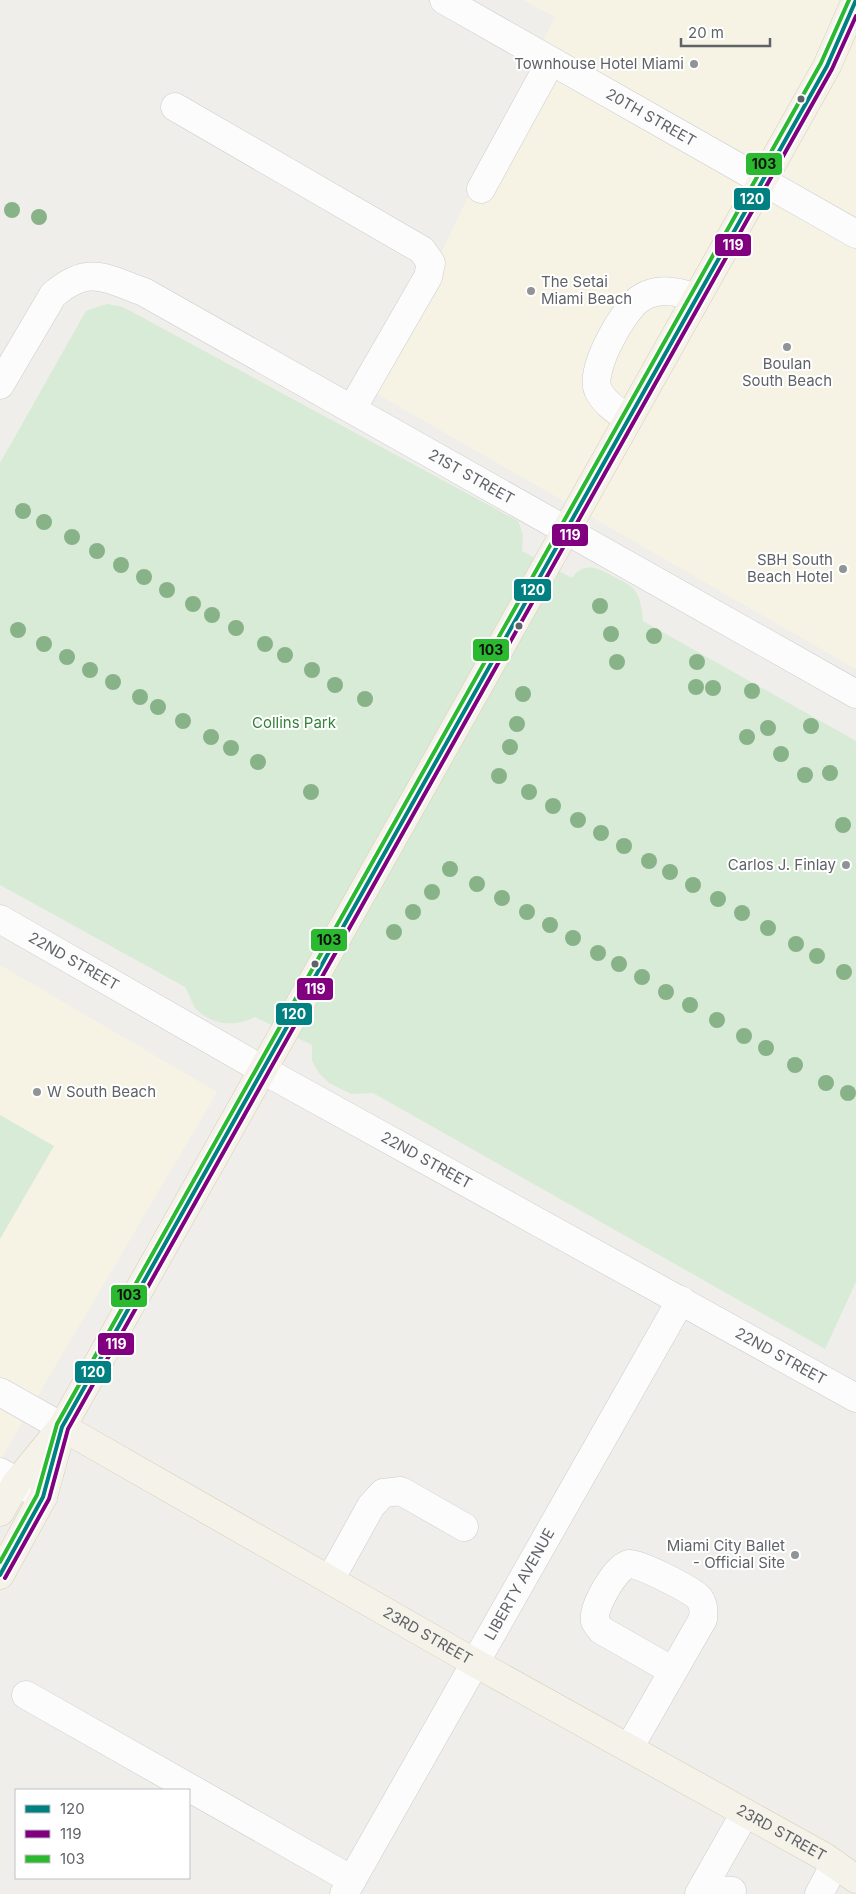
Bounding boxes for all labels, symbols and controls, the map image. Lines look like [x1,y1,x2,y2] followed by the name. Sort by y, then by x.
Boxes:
[681,15,770,47] scale bar
[688,23,724,42] text: 20 m
[514,54,684,73] place label: Townhouse Hotel Miami
[688,58,700,70] marker: Townhouse Hotel Miami
[603,84,700,150] street label: 20TH STREET
[796,94,806,104] unlabelled marker
[745,152,783,176] line badge: 103
[752,155,776,172] text: 103
[733,187,771,211] line badge: 120
[740,190,764,207] text: 120
[714,233,752,257] line badge: 119
[722,236,744,253] text: 119
[541,272,632,308] place label: The Setai Miami Beach
[525,285,537,297] marker: The Setai Miami Beach
[781,341,793,353] marker: Boulan South Beach
[742,354,832,390] place label: Boulan South Beach
[425,445,518,508] street label: 21ST STREET
[551,523,589,547] line badge: 119
[559,526,581,543] text: 119
[747,550,833,586] place label: SBH South Beach Hotel
[837,563,849,575] marker: SBH South Beach Hotel
[513,578,552,602] line badge: 120
[521,581,545,598] text: 120
[514,621,524,631] unlabelled marker
[472,638,510,662] line badge: 103
[479,641,503,658] text: 103
[252,713,337,732] park label: Collins Park
[728,855,837,874] place label: Carlos J. Finlay
[840,859,852,871] marker: Carlos J. Finlay
[25,927,123,994] street label: 22ND STREET
[310,928,348,952] line badge: 103
[317,931,341,948] text: 103
[310,959,320,969] unlabelled marker
[296,977,334,1001] line badge: 119
[304,980,326,997] text: 119
[275,1002,313,1026] line badge: 120
[282,1005,306,1022] text: 120
[47,1082,156,1101] place label: W South Beach
[31,1086,43,1098] marker: W South Beach
[378,1127,476,1193] street label: 22ND STREET
[110,1284,148,1308] line badge: 103
[117,1286,141,1303] text: 103
[732,1323,830,1389] street label: 22ND STREET
[97,1332,135,1356] line badge: 119
[105,1335,127,1352] text: 119
[74,1360,112,1384] line badge: 120
[81,1363,105,1380] text: 120
[480,1525,559,1643] street label: LIBERTY AVENUE
[667,1536,785,1572] place label: Miami City Ballet - Official Site
[789,1549,801,1561] marker: Miami City Ballet - Official Site
[380,1602,476,1668] street label: 23RD STREET
[15,1789,190,1879] legend
[60,1799,85,1818] text: 120
[733,1800,830,1865] street label: 23RD STREET
[60,1824,82,1843] text: 119
[60,1849,85,1868] text: 103

